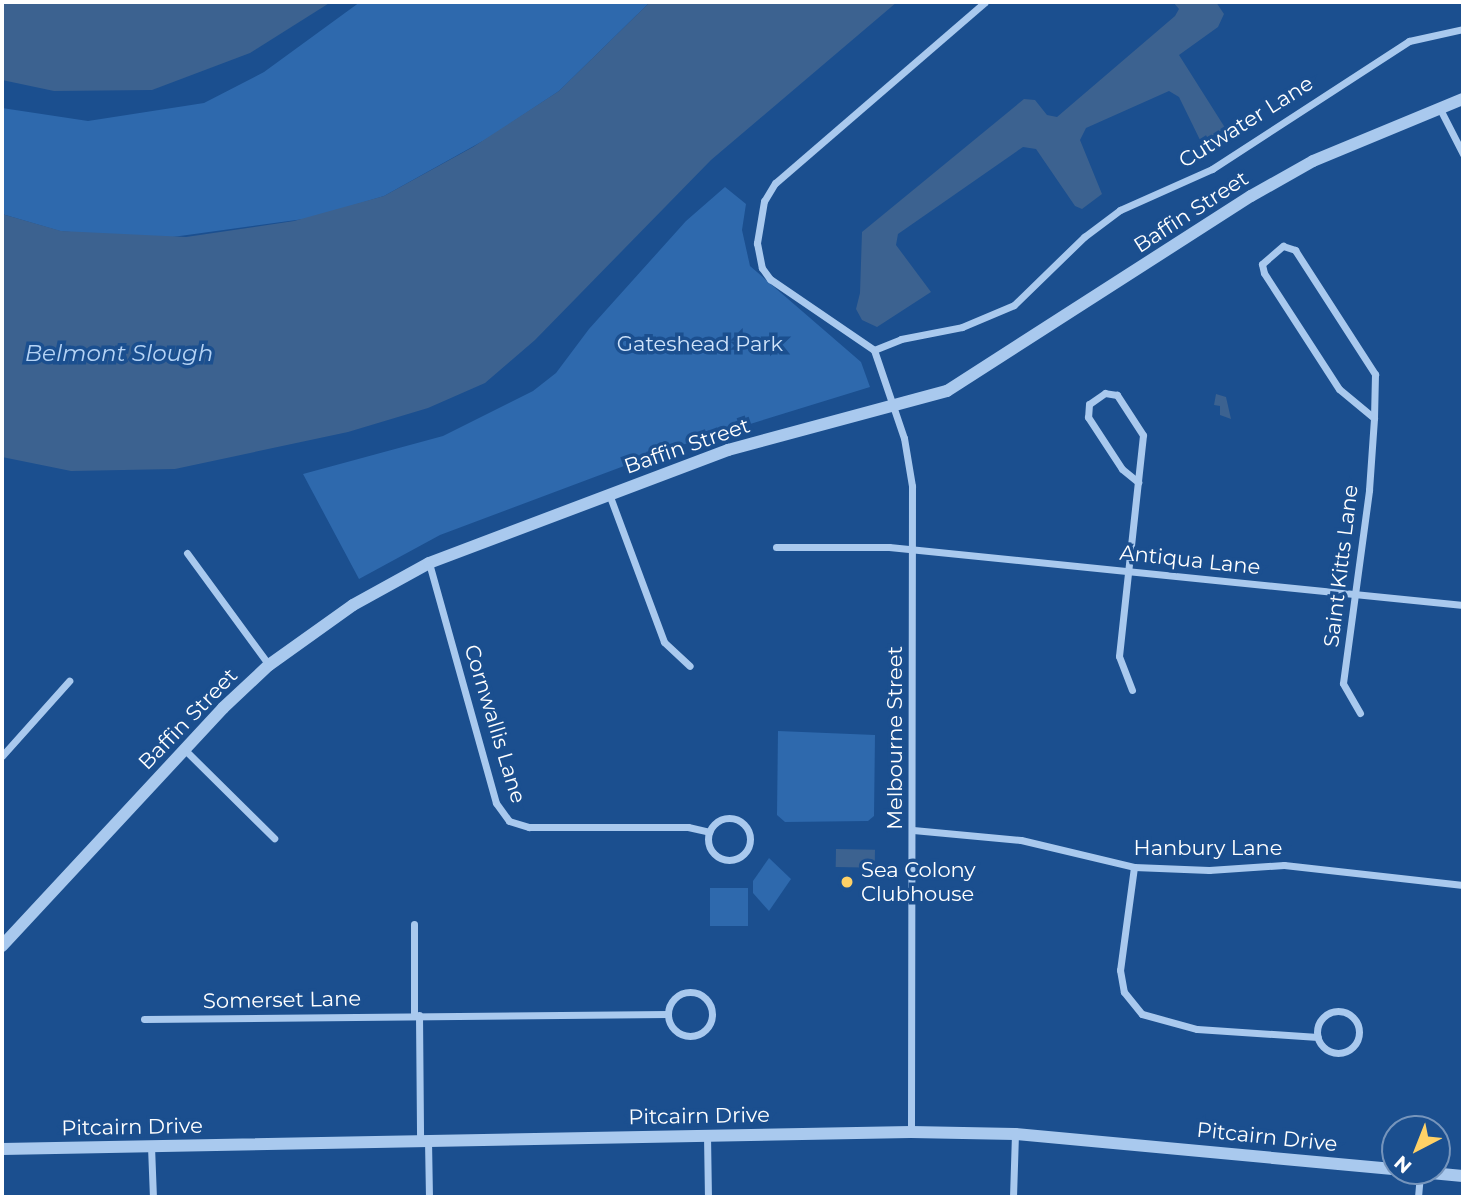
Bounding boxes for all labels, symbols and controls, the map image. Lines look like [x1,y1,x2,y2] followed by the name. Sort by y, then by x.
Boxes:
[1174,71,1318,173] street label: Cutwater Lane
[1129,166,1253,258] street label: Baffin Street
[617,331,783,357] park label: Gateshead Park
[25,339,213,367] water label: Belmont Slough
[621,413,753,479] street label: Baffin Street
[1319,483,1363,649] street label: Saint Kitts Lane
[1118,540,1262,580] street label: Antiqua Lane
[459,642,531,806] street label: Cornwallis Lane
[882,646,908,830] street label: Melbourne Street
[133,663,243,775] street label: Baffin Street
[1134,835,1282,861] street label: Hanbury Lane
[861,857,976,907] place label: Sea Colony Clubhouse
[839,874,855,890] marker: Sea Colony Clubhouse
[203,986,361,1014] street label: Somerset Lane
[628,1102,770,1130] street label: Pitcairn Drive
[61,1113,203,1141] street label: Pitcairn Drive
[1381,1115,1451,1185] north arrow
[1195,1117,1339,1157] street label: Pitcairn Drive
[1390,1151,1416,1178] text: N

